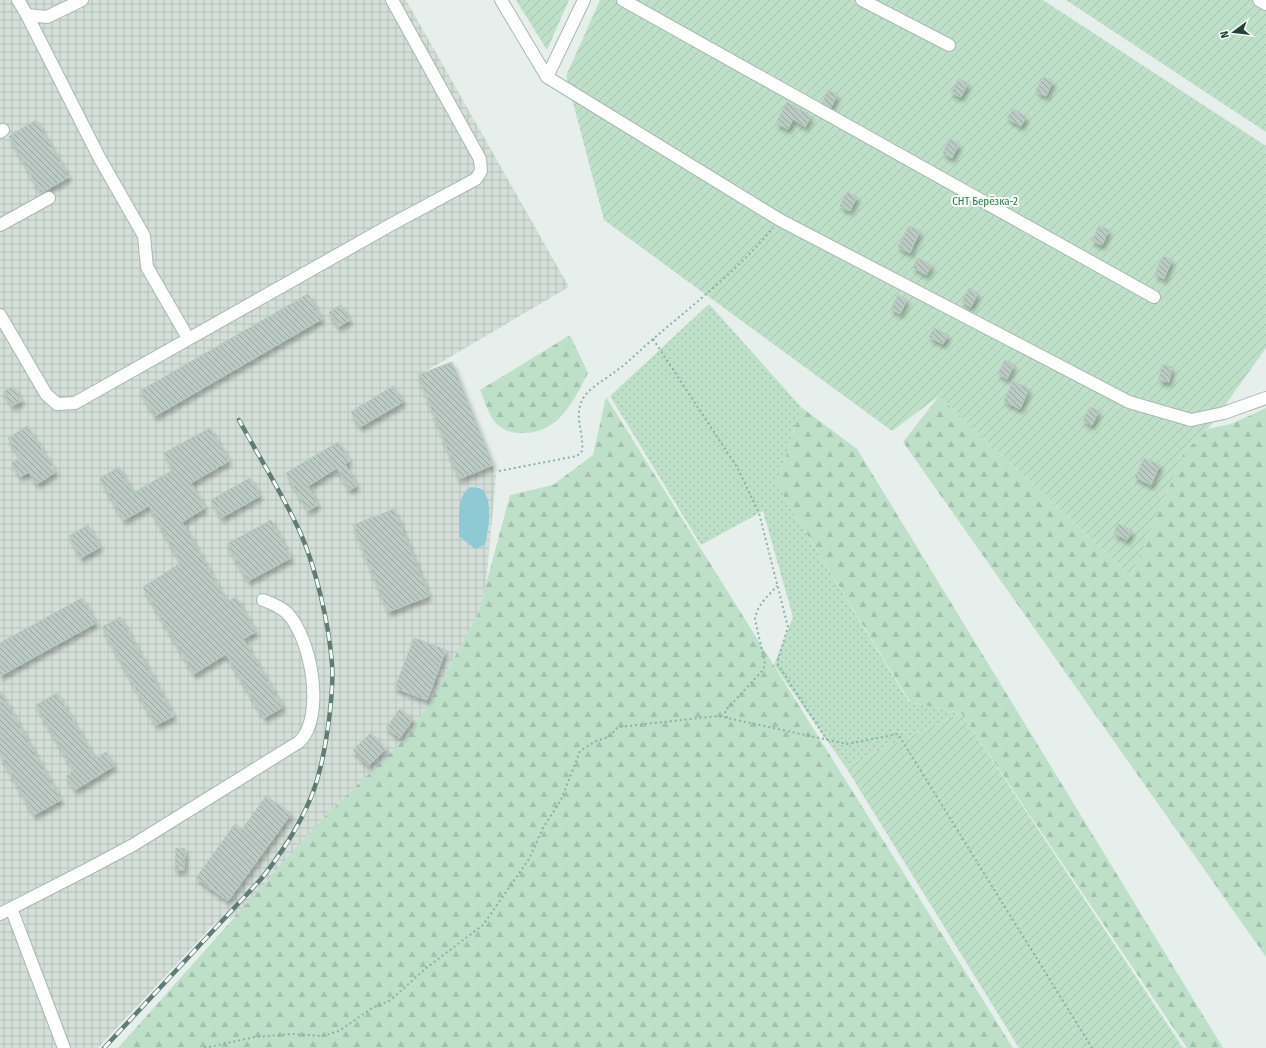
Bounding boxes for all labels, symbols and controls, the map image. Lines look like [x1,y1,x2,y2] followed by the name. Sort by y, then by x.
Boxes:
[1214,12,1254,52] north arrow
[1218,30,1232,39] text: N
[952,195,1018,208] park label: СНТ Берёзка-2

